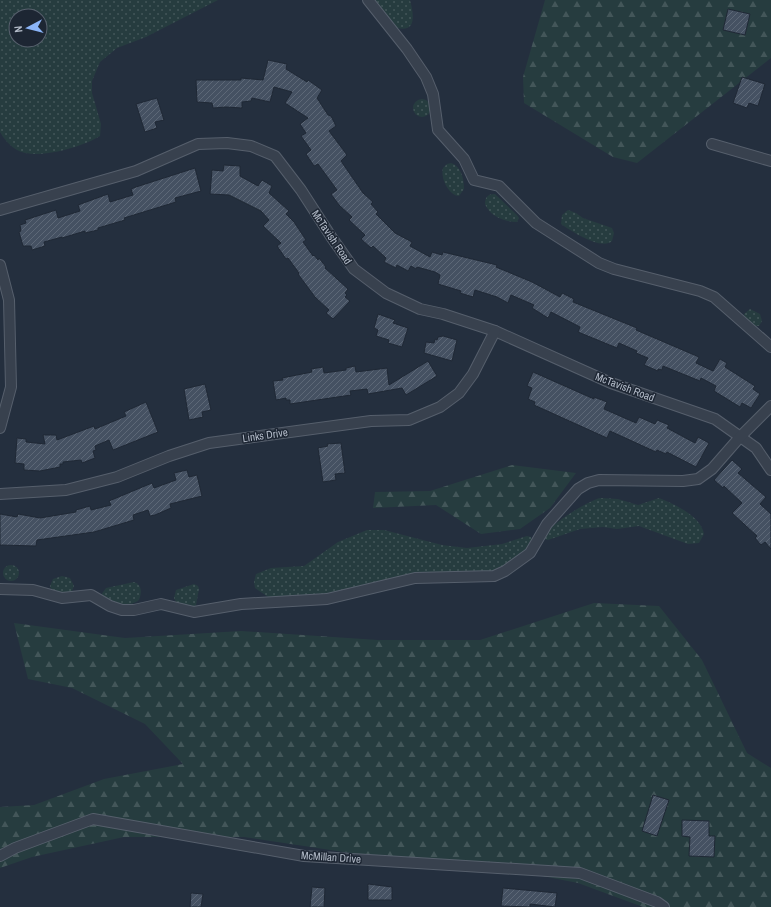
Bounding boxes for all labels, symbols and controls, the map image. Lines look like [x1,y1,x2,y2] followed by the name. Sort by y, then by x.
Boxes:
[8,8,48,48] north arrow
[11,25,25,33] text: N
[309,207,355,267] street label: McTavish Road
[593,369,657,405] street label: McTavish Road
[241,425,289,445] street label: Links Drive
[301,848,361,866] street label: McMillan Drive

